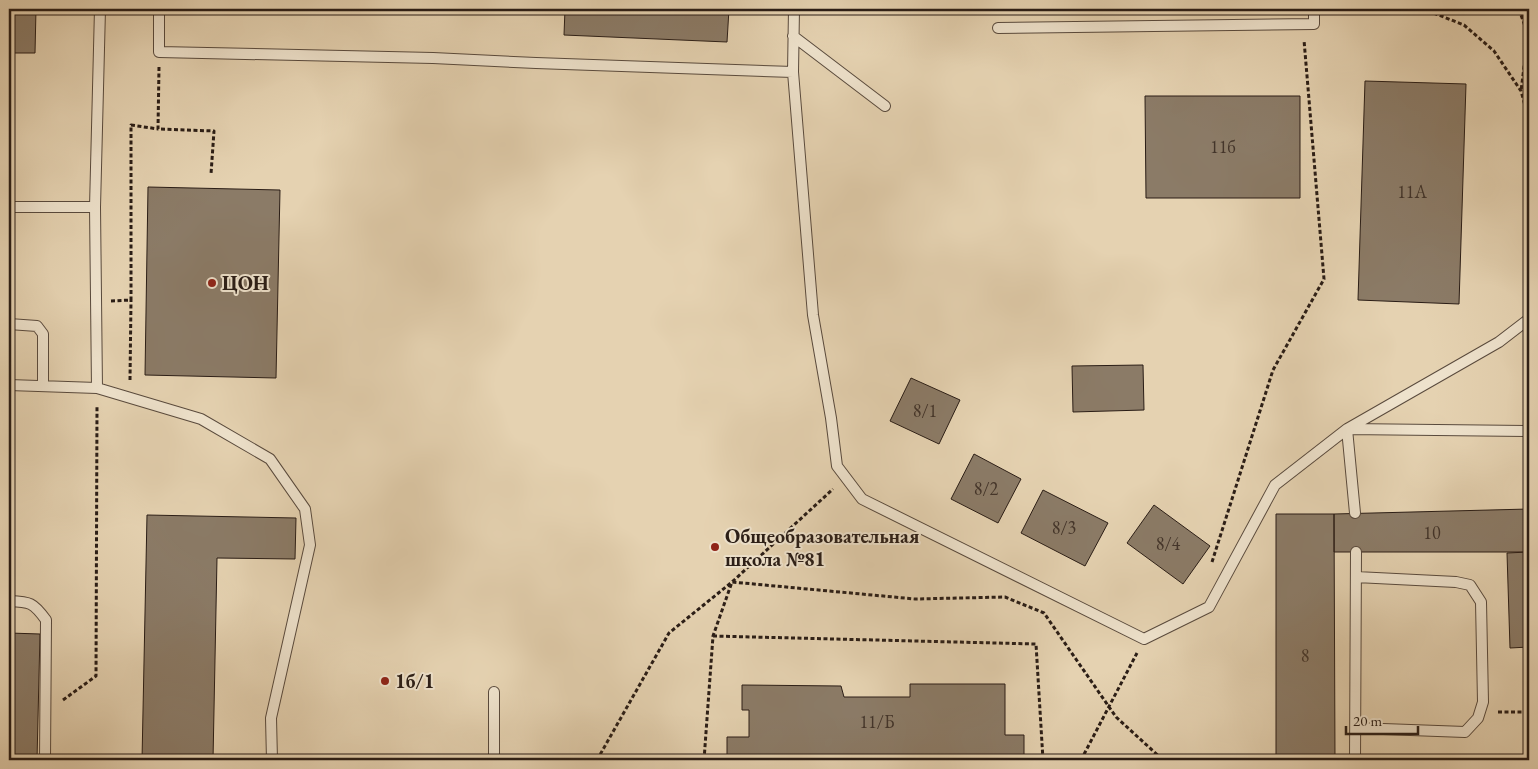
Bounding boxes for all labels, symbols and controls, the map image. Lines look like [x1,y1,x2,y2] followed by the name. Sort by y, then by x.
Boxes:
[1210,135,1236,158] house number: 11б
[1397,180,1427,203] house number: 11А
[222,270,269,296] place label: ЦОН
[206,277,218,289] marker: ЦОН
[913,399,937,422] house number: 8/1
[974,477,999,500] house number: 8/2
[1052,516,1076,539] house number: 8/3
[1423,521,1441,544] house number: 10
[725,523,920,572] place label: Общеобразовательная школа №81
[1156,532,1181,555] house number: 8/4
[709,541,721,553] marker: Общеобразовательная школа №81
[1301,644,1309,667] house number: 8
[395,668,434,694] place label: 1б/1
[379,675,391,687] marker: 1б/1
[1346,704,1418,736] scale bar
[859,710,895,733] house number: 11/Б
[1353,711,1382,730] text: 20 m

